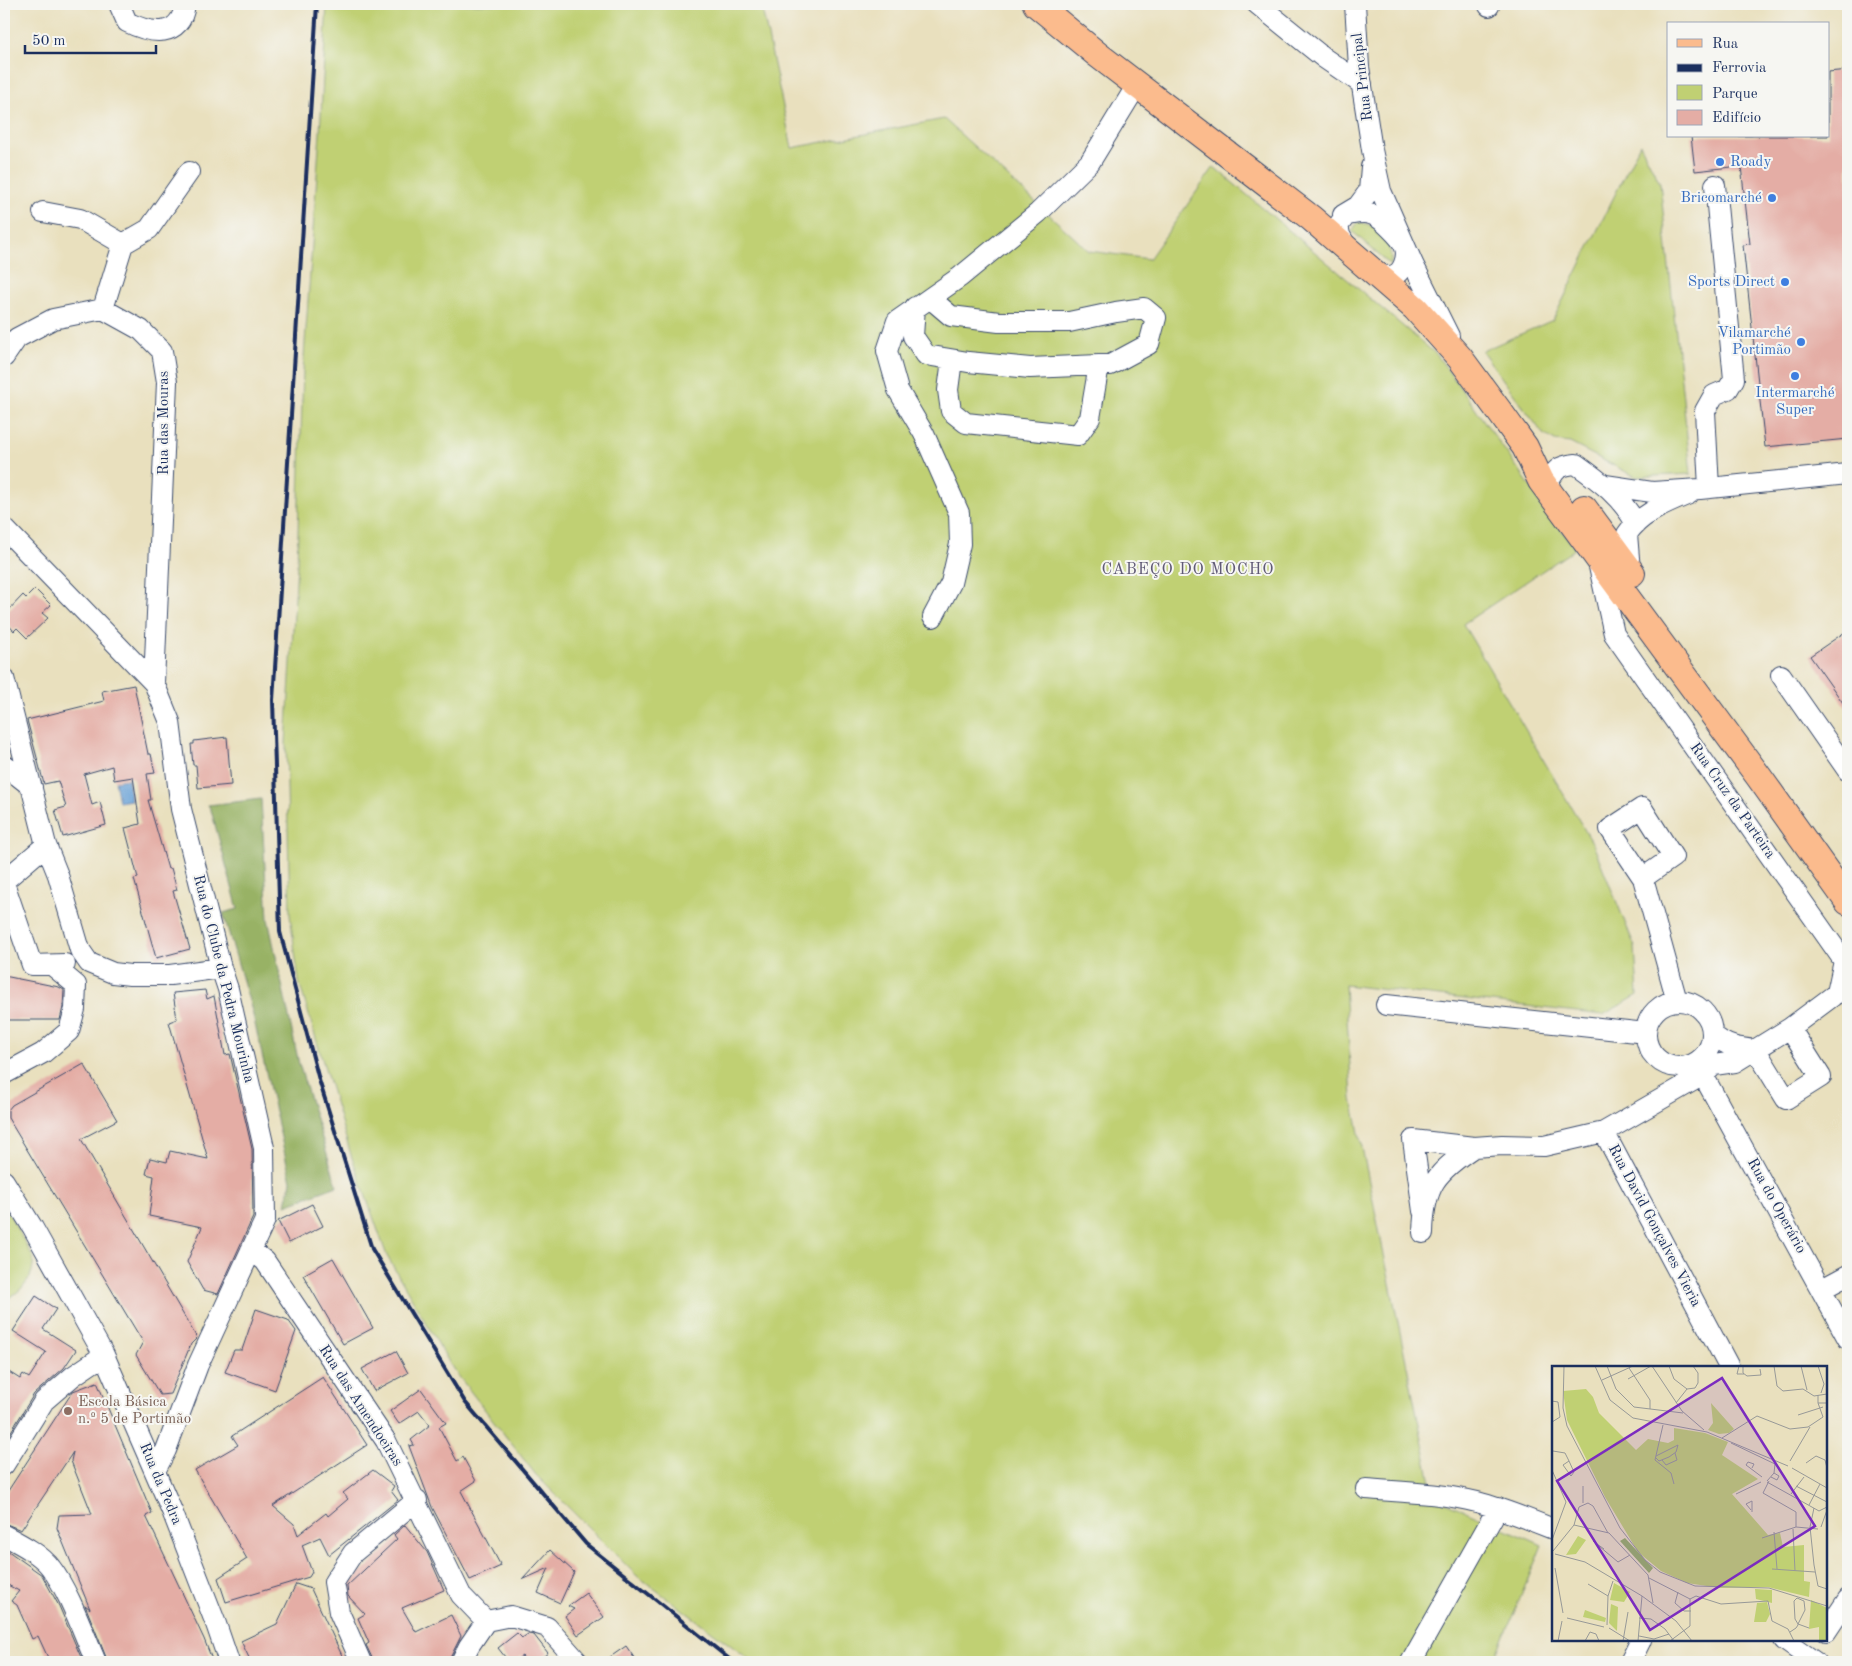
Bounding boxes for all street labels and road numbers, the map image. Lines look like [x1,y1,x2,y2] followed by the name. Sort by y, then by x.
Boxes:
[1350,32,1376,122] street label: Rua Principal
[157,371,172,475] street label: Rua das Mouras
[1686,740,1778,862] street label: Rua Cruz da Parteira
[190,873,256,1085] street label: Rua do Clube da Pedra Mourinha
[1605,1142,1704,1310] street label: Rua David Gonçalves Vieria
[1744,1156,1808,1256] street label: Rua do Operário
[315,1343,405,1469] street label: Rua das Amendoeiras
[136,1441,184,1528] street label: Rua da Pedra

